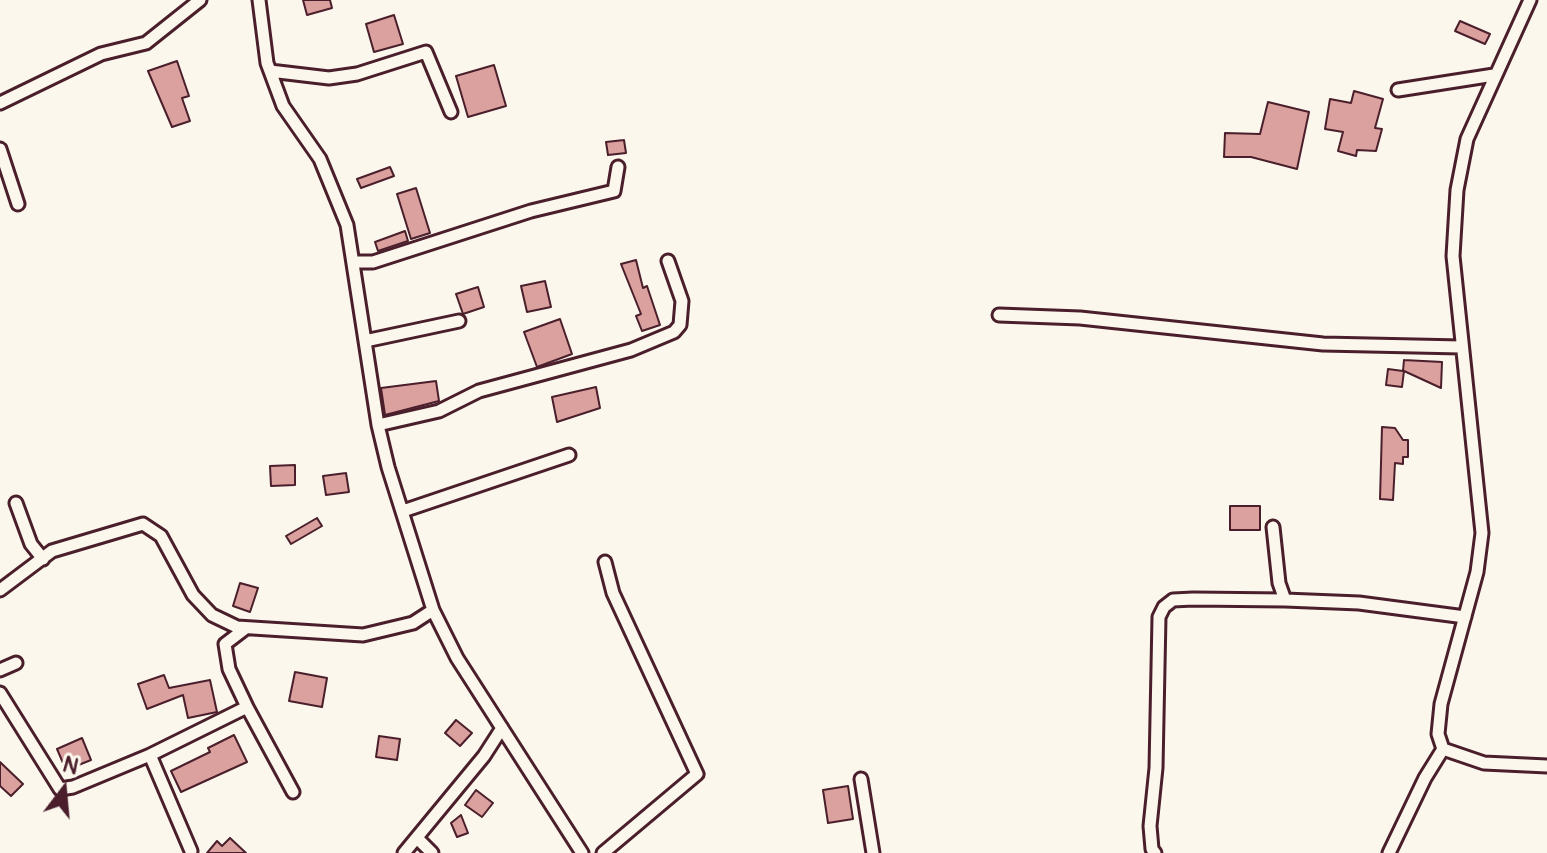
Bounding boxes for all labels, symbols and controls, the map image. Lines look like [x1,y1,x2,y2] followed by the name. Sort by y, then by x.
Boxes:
[24,749,104,829] north arrow
[60,750,82,781] text: N

